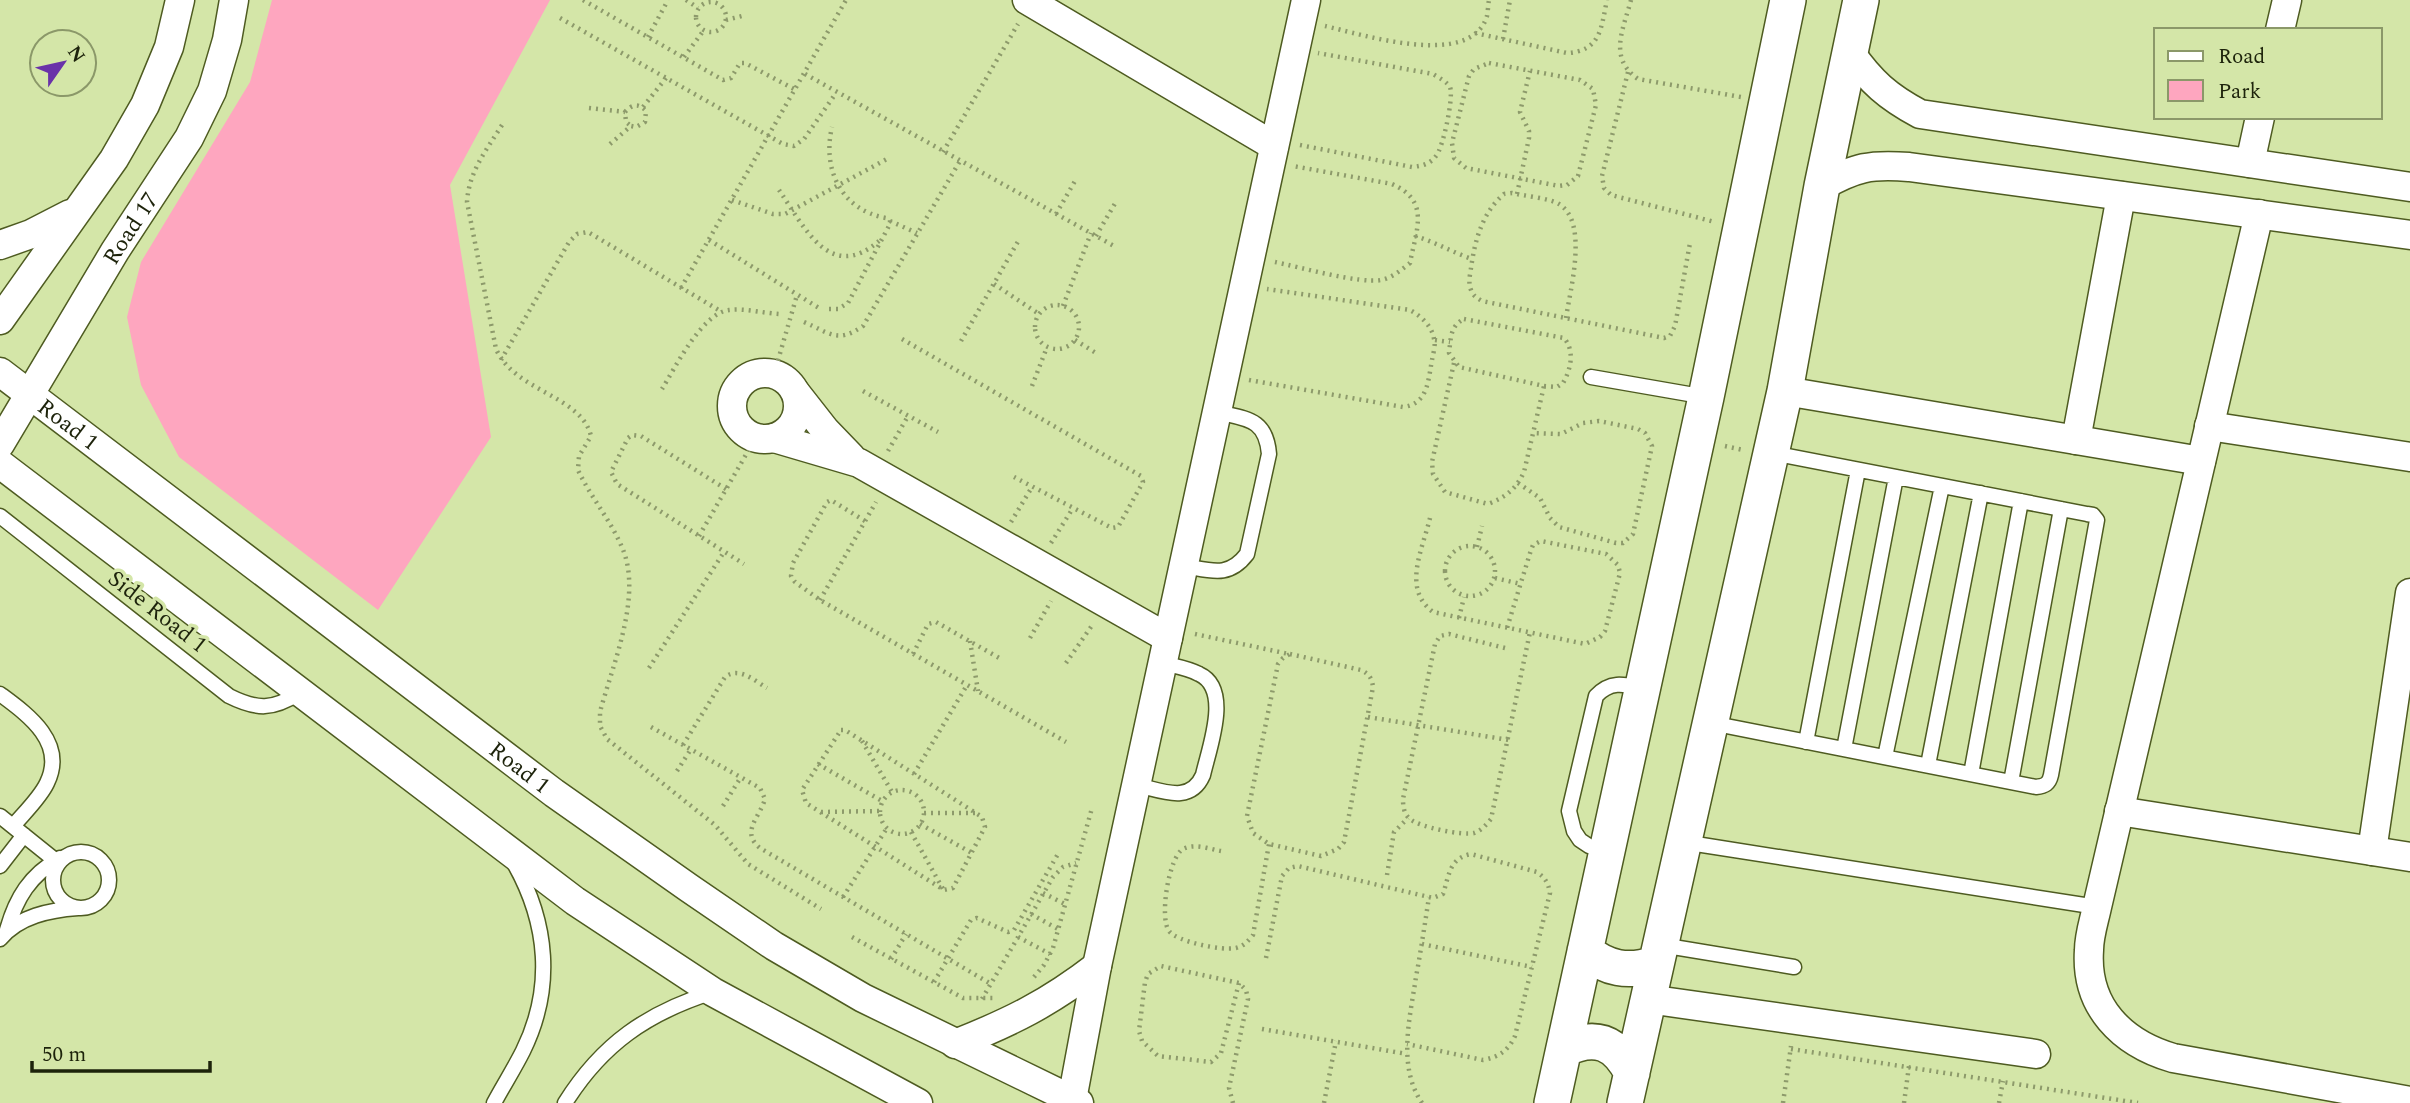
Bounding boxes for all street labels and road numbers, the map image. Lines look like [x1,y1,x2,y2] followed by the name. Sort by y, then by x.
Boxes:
[95,186,168,272] street label: Road 17
[29,390,106,460] street label: Road 1
[100,562,214,662] street label: Side Road 1
[481,733,557,803] street label: Road 1

